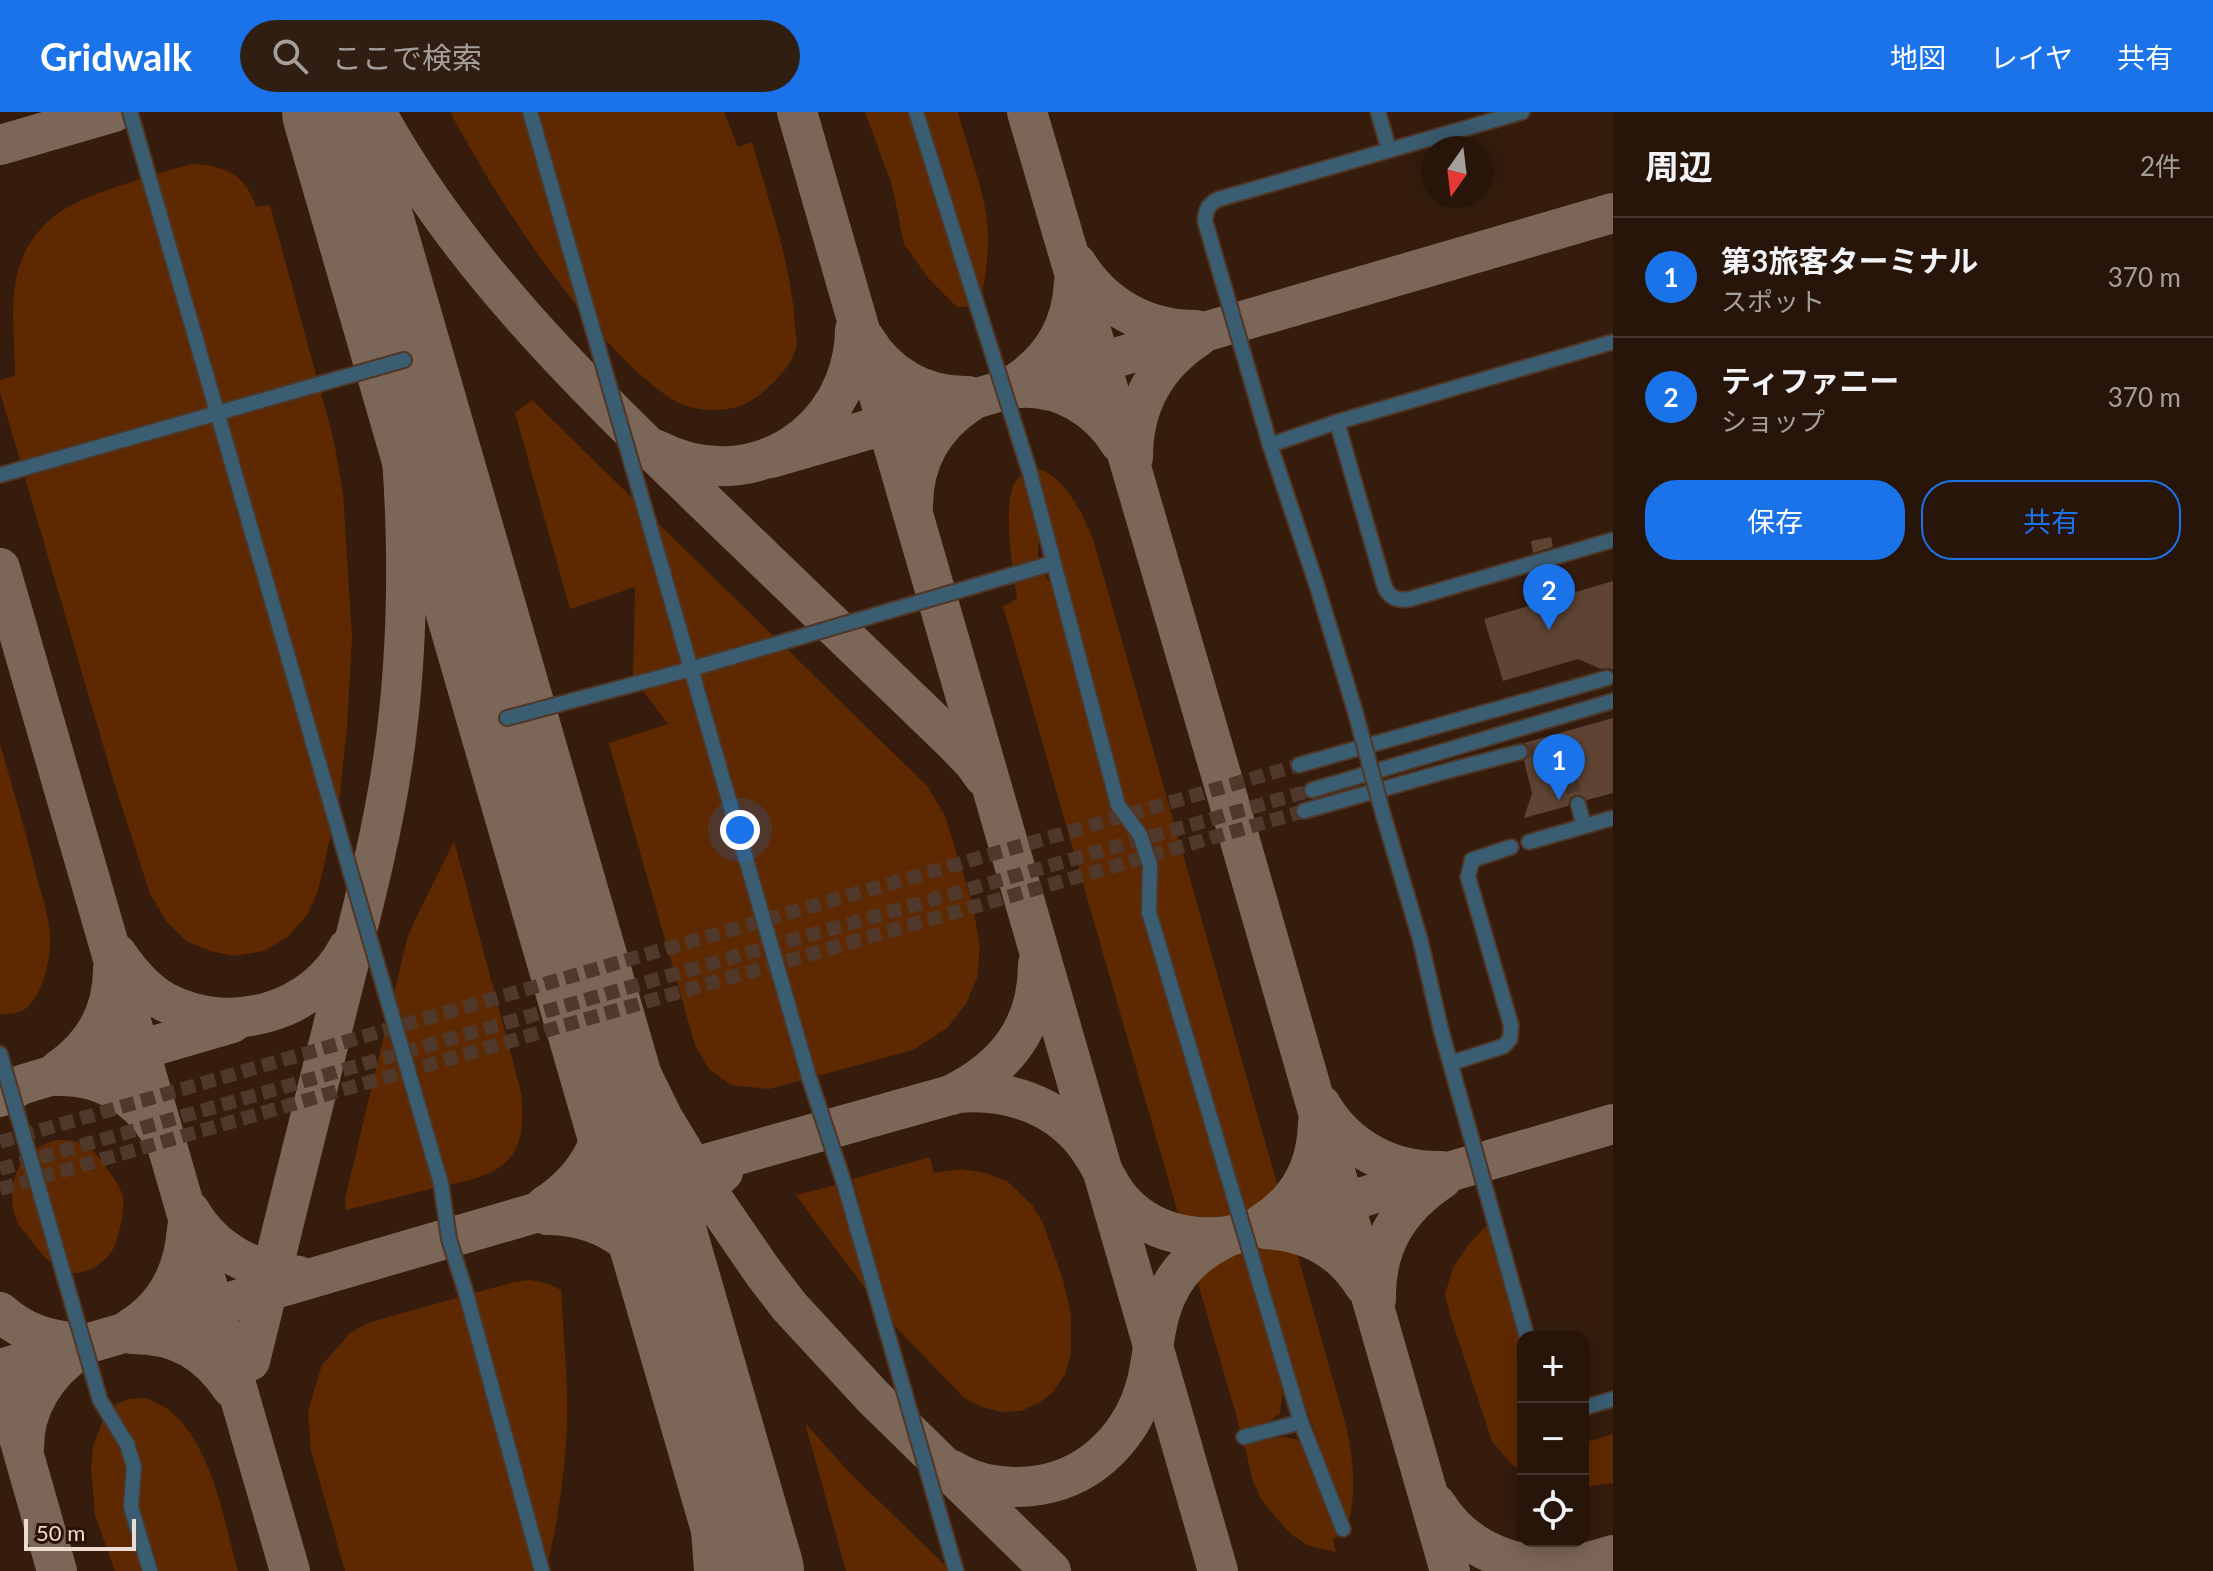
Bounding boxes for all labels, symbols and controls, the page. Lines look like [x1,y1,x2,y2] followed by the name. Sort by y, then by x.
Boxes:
[240,20,800,92] search box
[40,33,192,79] text: Gridwalk
[268,34,312,78] icon: search
[332,39,482,75] text: ここで検索
[1890,40,1946,74] text: 地図
[1990,40,2073,74] text: レイヤ
[2117,40,2173,74] text: 共有
[1421,136,1493,208] north arrow
[1645,145,1713,186] text: 周辺
[2140,150,2181,182] text: 2件
[1721,242,1978,278] text: 第3旅客ターミナル
[1663,261,1679,293] text: 1
[2108,261,2181,293] text: 370 m
[1721,285,1825,317] text: スポット
[1721,362,1899,398] text: ティファニー
[1663,381,1679,413] text: 2
[2108,381,2181,413] text: 370 m
[1721,405,1825,437] text: ショップ
[1645,480,1905,560] button: 保存
[1921,480,2181,560] button: 共有
[1523,564,1575,630] pin: 2
[1533,734,1585,800] pin: 1
[720,810,760,850] your location
[1517,1331,1589,1547] map controls
[1517,1331,1589,1403] button: +
[1517,1403,1589,1475] button: −
[1517,1475,1589,1547] button: locate
[24,1515,136,1551] scale bar
[36,1519,85,1546] text: 50 m

